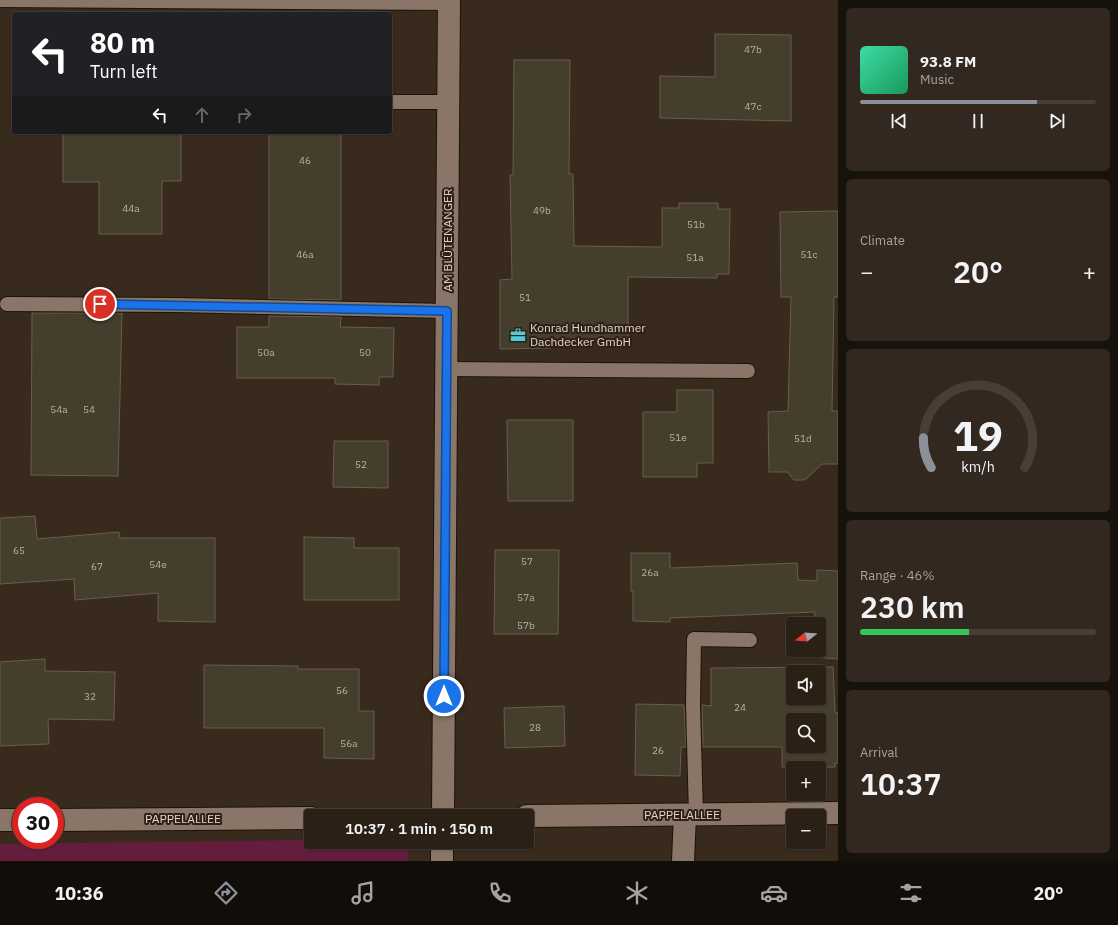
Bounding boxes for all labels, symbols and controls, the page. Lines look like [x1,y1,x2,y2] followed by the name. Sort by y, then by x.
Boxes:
[90,24,155,61] text: 80 m
[24,28,76,80] icon: left
[744,43,762,56] house number: 47b
[920,52,976,71] text: 93.8 FM
[90,60,158,83] text: Turn left
[920,71,954,88] text: Music
[744,100,762,113] house number: 47c
[149,104,171,126] icon: left
[191,104,213,126] icon: ahead
[233,104,255,126] icon: right
[888,110,910,132] icon: previous
[967,110,989,132] icon: pause
[1046,110,1068,132] icon: next
[299,154,311,167] house number: 46
[440,188,455,292] street label: AM BLÜTENANGER
[122,202,140,215] house number: 44a
[533,204,551,217] house number: 49b
[687,218,705,231] house number: 51b
[860,232,905,249] text: Climate
[296,248,314,261] house number: 46a
[800,248,818,261] house number: 51c
[686,251,704,264] house number: 51a
[953,252,1003,291] text: 20°
[860,257,873,286] text: −
[1083,257,1096,286] text: +
[83,287,117,321] pin
[519,291,531,304] house number: 51
[89,293,111,315] icon: arrive
[530,320,646,349] place label: Konrad Hundhammer Dachdecker GmbH
[509,326,527,344] office icon: Konrad Hundhammer Dachdecker GmbH
[257,346,275,359] house number: 50a
[359,346,371,359] house number: 50
[50,403,68,416] house number: 54a
[83,403,95,416] house number: 54
[953,408,1003,462] text: 19
[669,431,687,444] house number: 51e
[794,432,812,445] house number: 51d
[961,457,995,476] text: km/h
[355,458,367,471] house number: 52
[13,544,25,557] house number: 65
[521,555,533,568] house number: 57
[149,558,167,571] house number: 54e
[91,560,103,573] house number: 67
[641,566,659,579] house number: 26a
[860,567,934,584] text: Range · 46%
[860,587,965,626] text: 230 km
[517,591,535,604] house number: 57a
[786,617,826,657] north arrow
[786,617,826,849] map controls
[517,619,535,632] house number: 57b
[786,665,826,705] button: sound
[423,675,465,717] position arrow
[336,684,348,697] house number: 56
[84,690,96,703] house number: 32
[734,701,746,714] house number: 24
[786,713,826,753] button: search
[529,721,541,734] house number: 28
[340,737,358,750] house number: 56a
[652,744,664,757] house number: 26
[860,744,898,761] text: Arrival
[786,761,826,801] button: +
[860,764,942,803] text: 10:37
[12,797,64,849] speed limit sign: 30
[644,807,720,822] street label: PAPPELALLEE
[786,809,826,849] button: −
[145,811,221,826] street label: PAPPELALLEE
[345,819,493,838] text: 10:37 · 1 min · 150 m
[212,879,240,907] icon: directions
[349,879,377,907] icon: music
[486,879,514,907] icon: phone
[623,879,651,907] icon: climate
[760,879,788,907] icon: car
[897,879,925,907] icon: filters
[54,882,104,905] text: 10:36
[1033,882,1064,905] text: 20°

